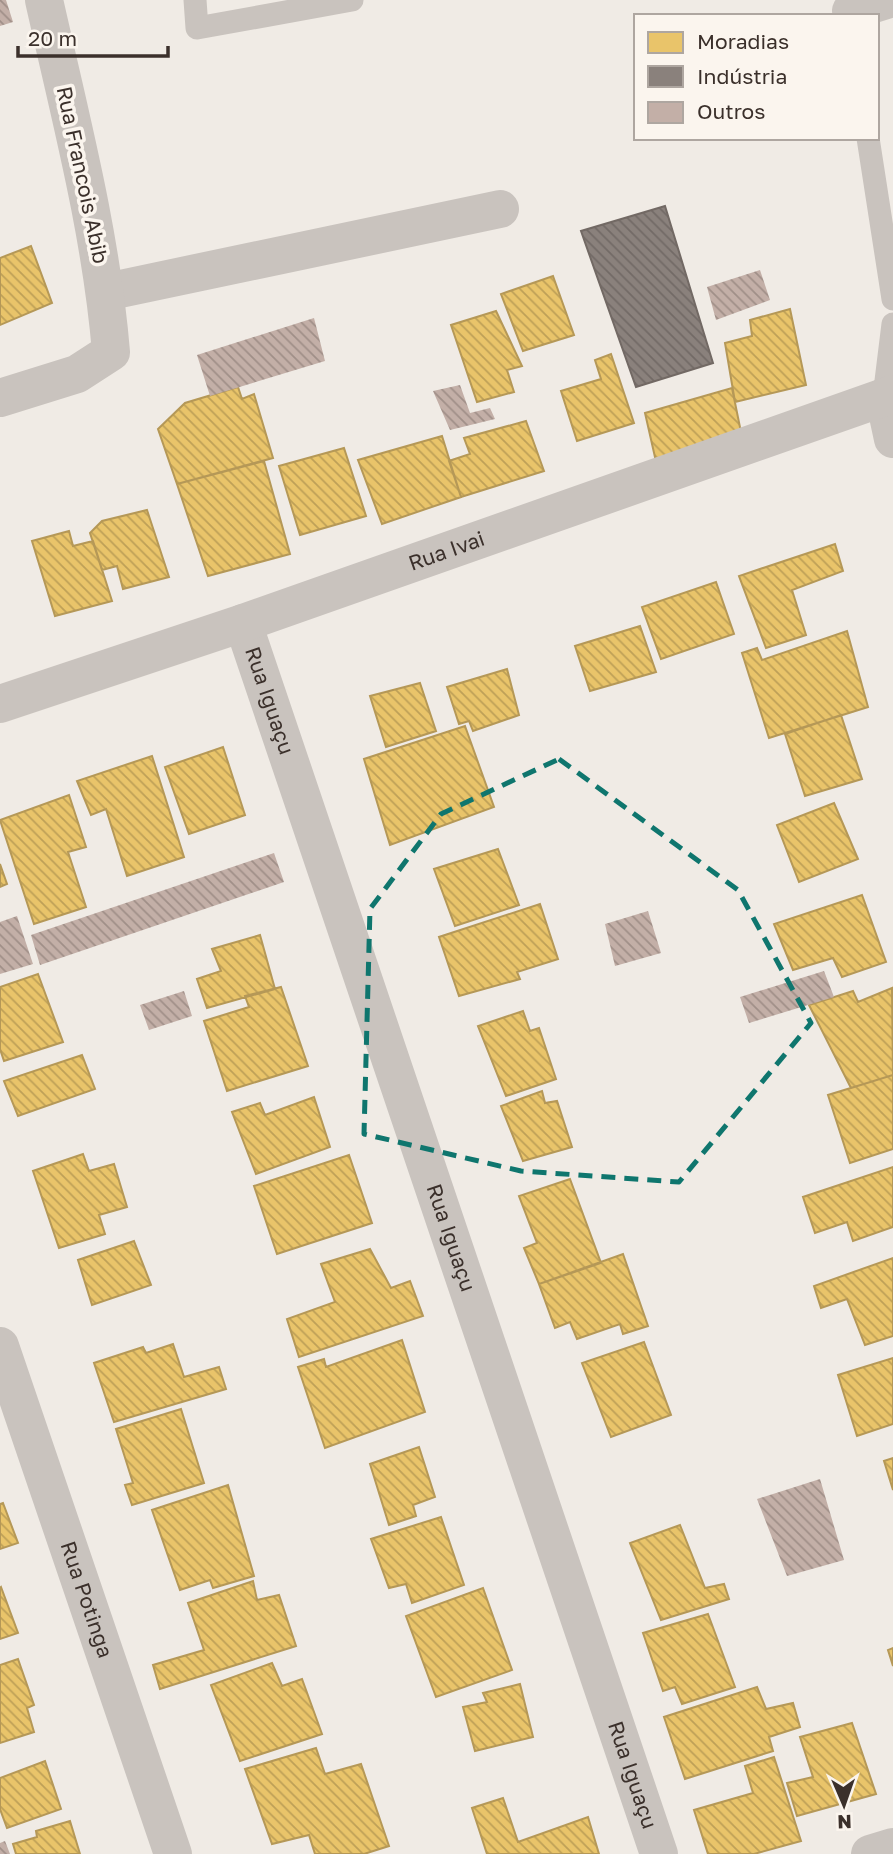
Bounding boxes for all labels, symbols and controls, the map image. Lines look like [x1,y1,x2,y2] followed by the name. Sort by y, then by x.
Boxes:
[18,14,168,58] scale bar
[634,14,879,140] legend
[28,25,77,51] text: 20 m
[697,28,789,54] text: Moradias
[697,63,787,89] text: Indústria
[51,84,114,266] street label: Rua Francois Abib
[697,98,765,124] text: Outros
[405,525,488,576] street label: Rua Ivai
[240,643,300,758] street label: Rua Iguaçu
[421,1180,482,1295] street label: Rua Iguaçu
[55,1538,119,1661] street label: Rua Potinga
[603,1717,663,1832] street label: Rua Iguaçu
[809,1770,879,1840] north arrow
[837,1811,852,1834] text: N

